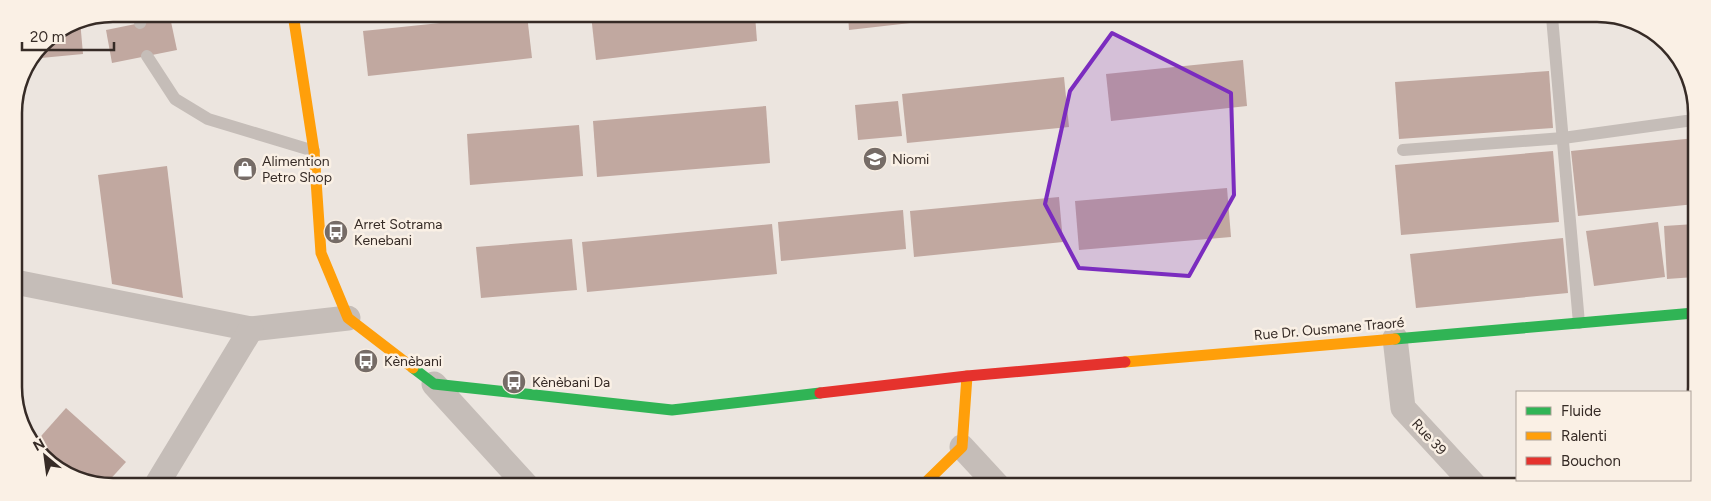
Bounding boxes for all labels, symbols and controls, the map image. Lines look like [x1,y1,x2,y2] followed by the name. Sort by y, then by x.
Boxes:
[22,20,115,52] scale bar
[30,28,64,46] text: 20 m
[862,146,888,172] school or university icon: Niomi
[892,151,929,168] place label: Niomi
[262,153,332,186] place label: Alimention Petro Shop
[232,156,258,182] shop icon: Alimention Petro Shop
[354,216,442,249] place label: Arret Sotrama Kenebani
[323,219,349,245] bus stop icon: Arret Sotrama Kenebani
[1253,314,1405,344] street label: Rue Dr. Ousmane Traoré
[353,348,379,374] bus stop icon: Kènèbani
[384,353,442,370] place label: Kènèbani
[501,369,527,395] bus stop icon: Kènèbani Da
[532,374,610,391] place label: Kènèbani Da
[1516,391,1691,481] legend
[1561,402,1601,420] text: Fluide
[1408,415,1450,459] street label: Rue 39
[1561,427,1607,445] text: Ralenti
[20,431,70,481] north arrow
[30,435,48,455] text: N
[1561,452,1621,470] text: Bouchon

